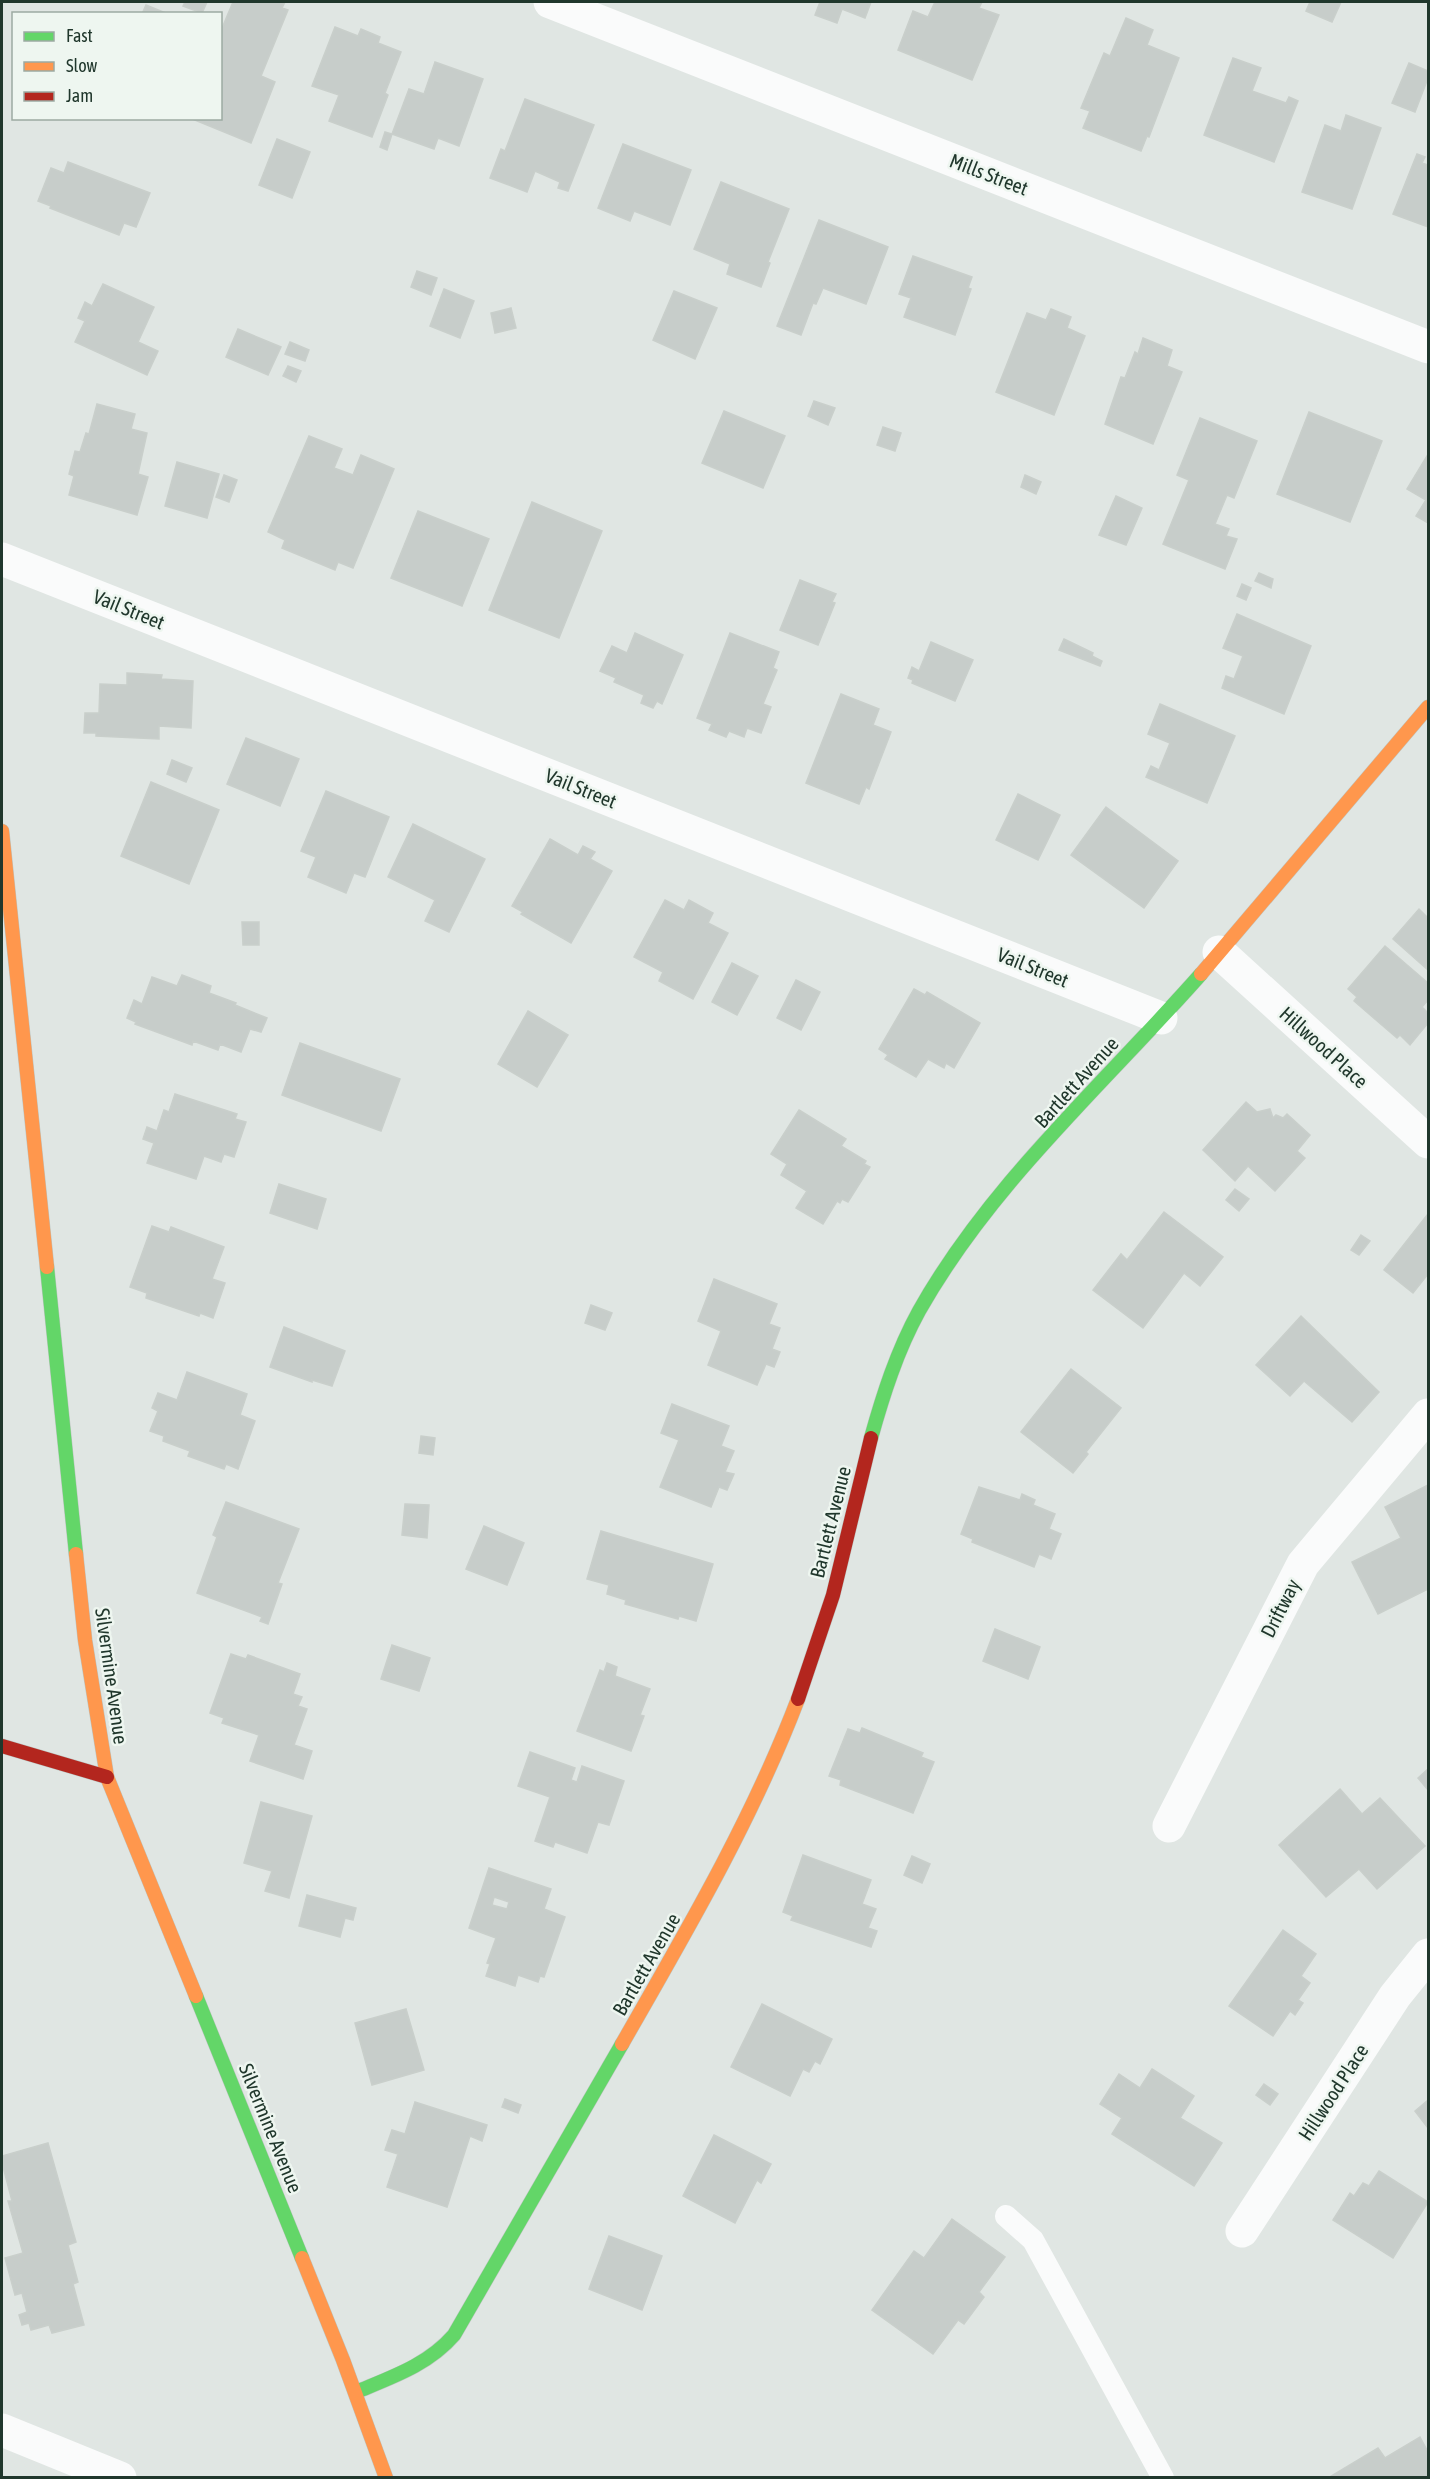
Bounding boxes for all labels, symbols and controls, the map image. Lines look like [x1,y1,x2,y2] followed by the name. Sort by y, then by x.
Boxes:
[12,12,222,120] legend
[66,25,93,46] text: Fast
[66,55,97,76] text: Slow
[66,85,93,106] text: Jam
[946,149,1032,200] street label: Mills Street
[90,584,168,634] street label: Vail Street
[542,763,620,813] street label: Vail Street
[994,942,1072,992] street label: Vail Street
[1275,1002,1373,1092] street label: Hillwood Place
[1029,1032,1123,1132] street label: Bartlett Avenue
[805,1464,855,1580] street label: Bartlett Avenue
[1256,1575,1304,1641] street label: Driftway
[91,1607,133,1745] street label: Silvermine Avenue
[608,1909,684,2019] street label: Bartlett Avenue
[1293,2039,1373,2145] street label: Hillwood Place
[235,2060,307,2196] street label: Silvermine Avenue

